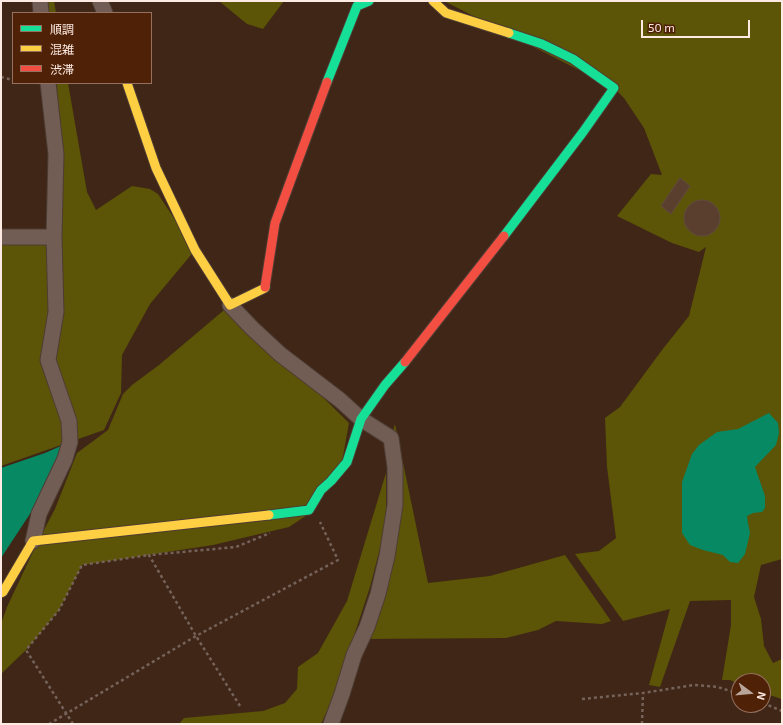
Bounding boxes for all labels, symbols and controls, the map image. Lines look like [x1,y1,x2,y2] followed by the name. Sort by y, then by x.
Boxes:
[12,12,152,84] legend
[643,12,752,38] scale bar
[648,20,675,34] text: 50 m
[50,22,74,36] text: 順調
[50,42,74,56] text: 混雑
[50,62,74,76] text: 渋滞
[731,673,771,713] north arrow
[755,691,769,702] text: N

